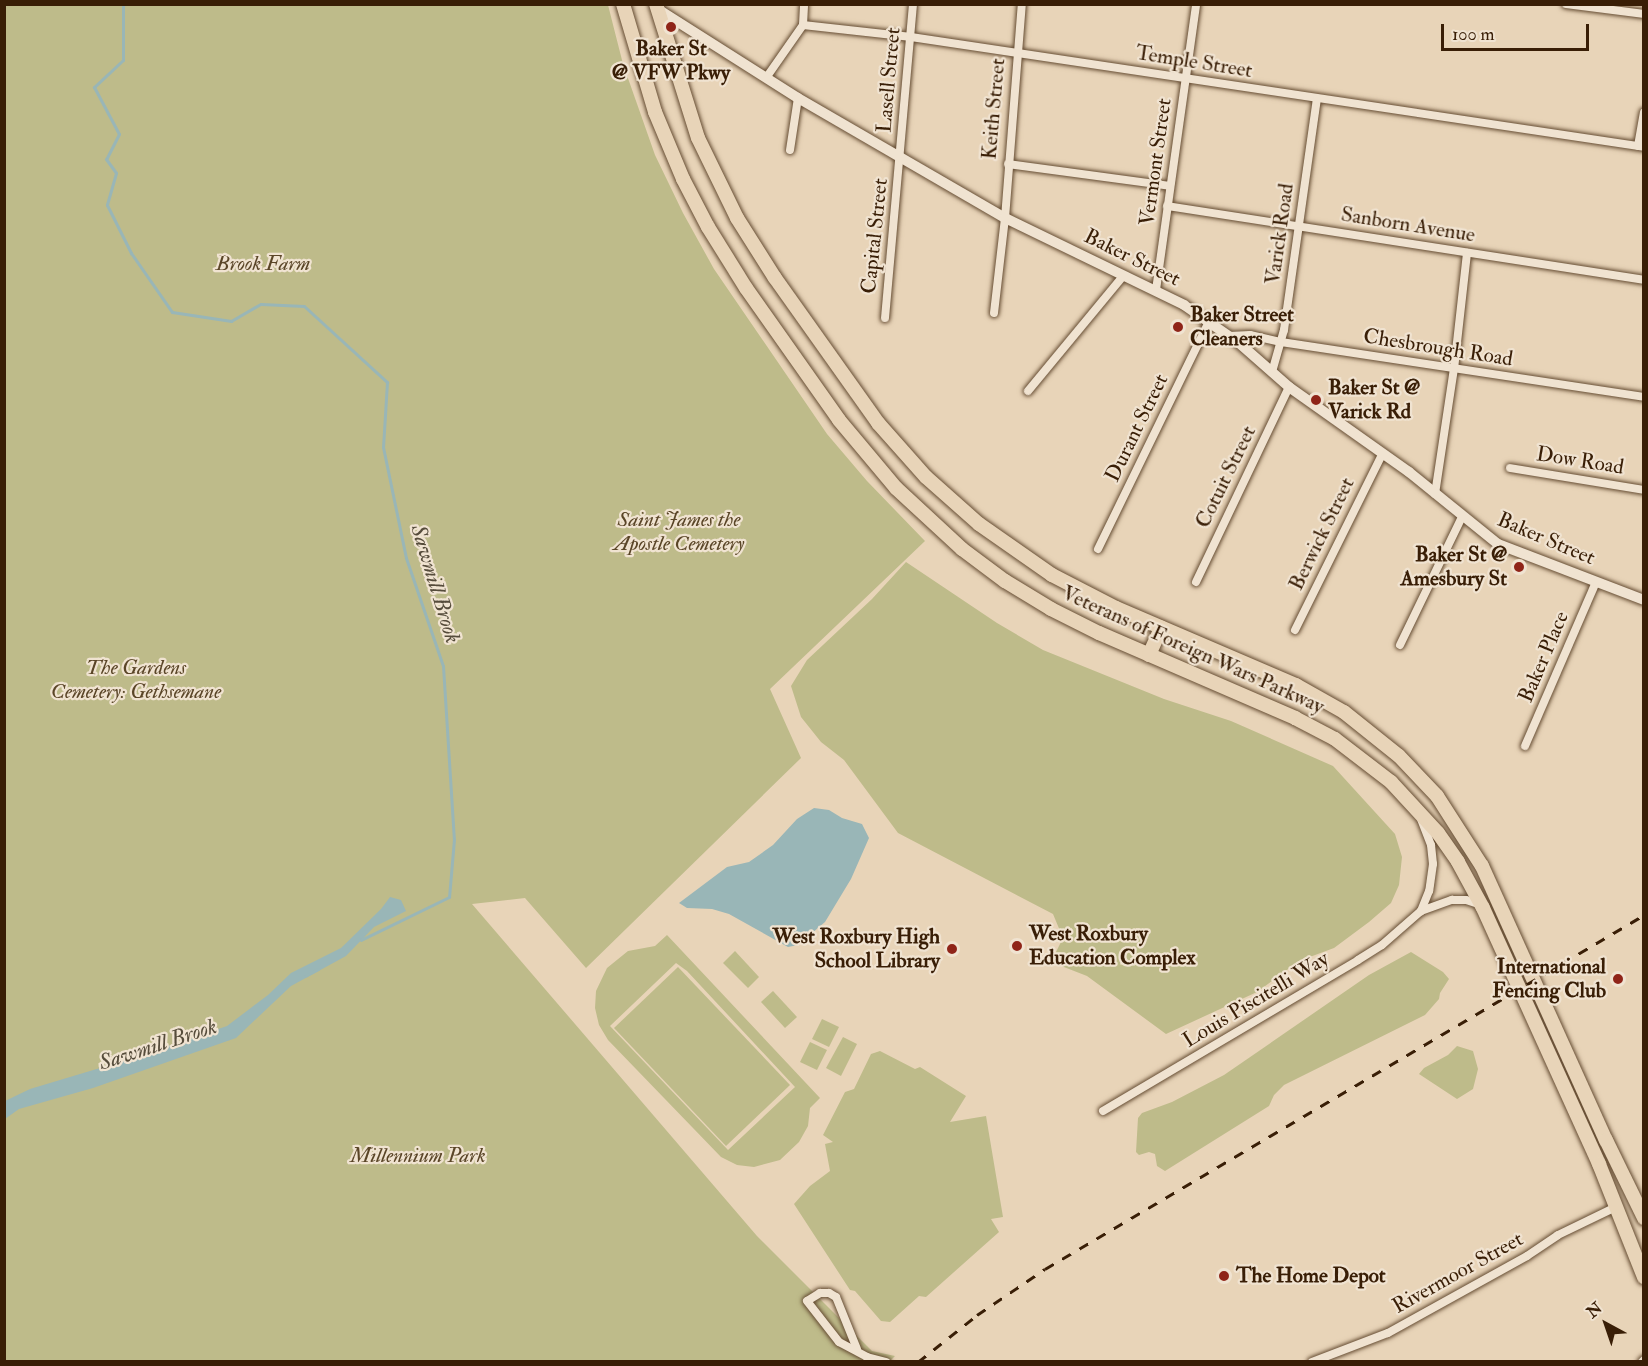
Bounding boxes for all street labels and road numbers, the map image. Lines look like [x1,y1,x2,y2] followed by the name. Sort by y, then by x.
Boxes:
[872,26,906,134] street label: Lasell Street
[1134,40,1254,84] street label: Temple Street
[977,57,1011,161] street label: Keith Street
[1135,97,1177,227] street label: Vermont Street
[856,177,894,295] street label: Capital Street
[1260,182,1300,286] street label: Varick Road
[1339,202,1477,248] street label: Sanborn Avenue
[1080,224,1184,292] street label: Baker Street
[1361,324,1515,372] street label: Chesbrough Road
[1100,370,1174,486] street label: Durant Street
[1190,422,1262,532] street label: Cotuit Street
[1534,442,1626,480] street label: Dow Road
[1284,473,1360,595] street label: Berwick Street
[1493,507,1599,571] street label: Baker Street
[1058,581,1328,719] street label: Veterans of Foreign Wars Parkway
[1514,608,1574,706] street label: Baker Place
[1178,946,1334,1054] street label: Louis Piscitelli Way
[1388,1227,1528,1319] street label: Rivermoor Street

